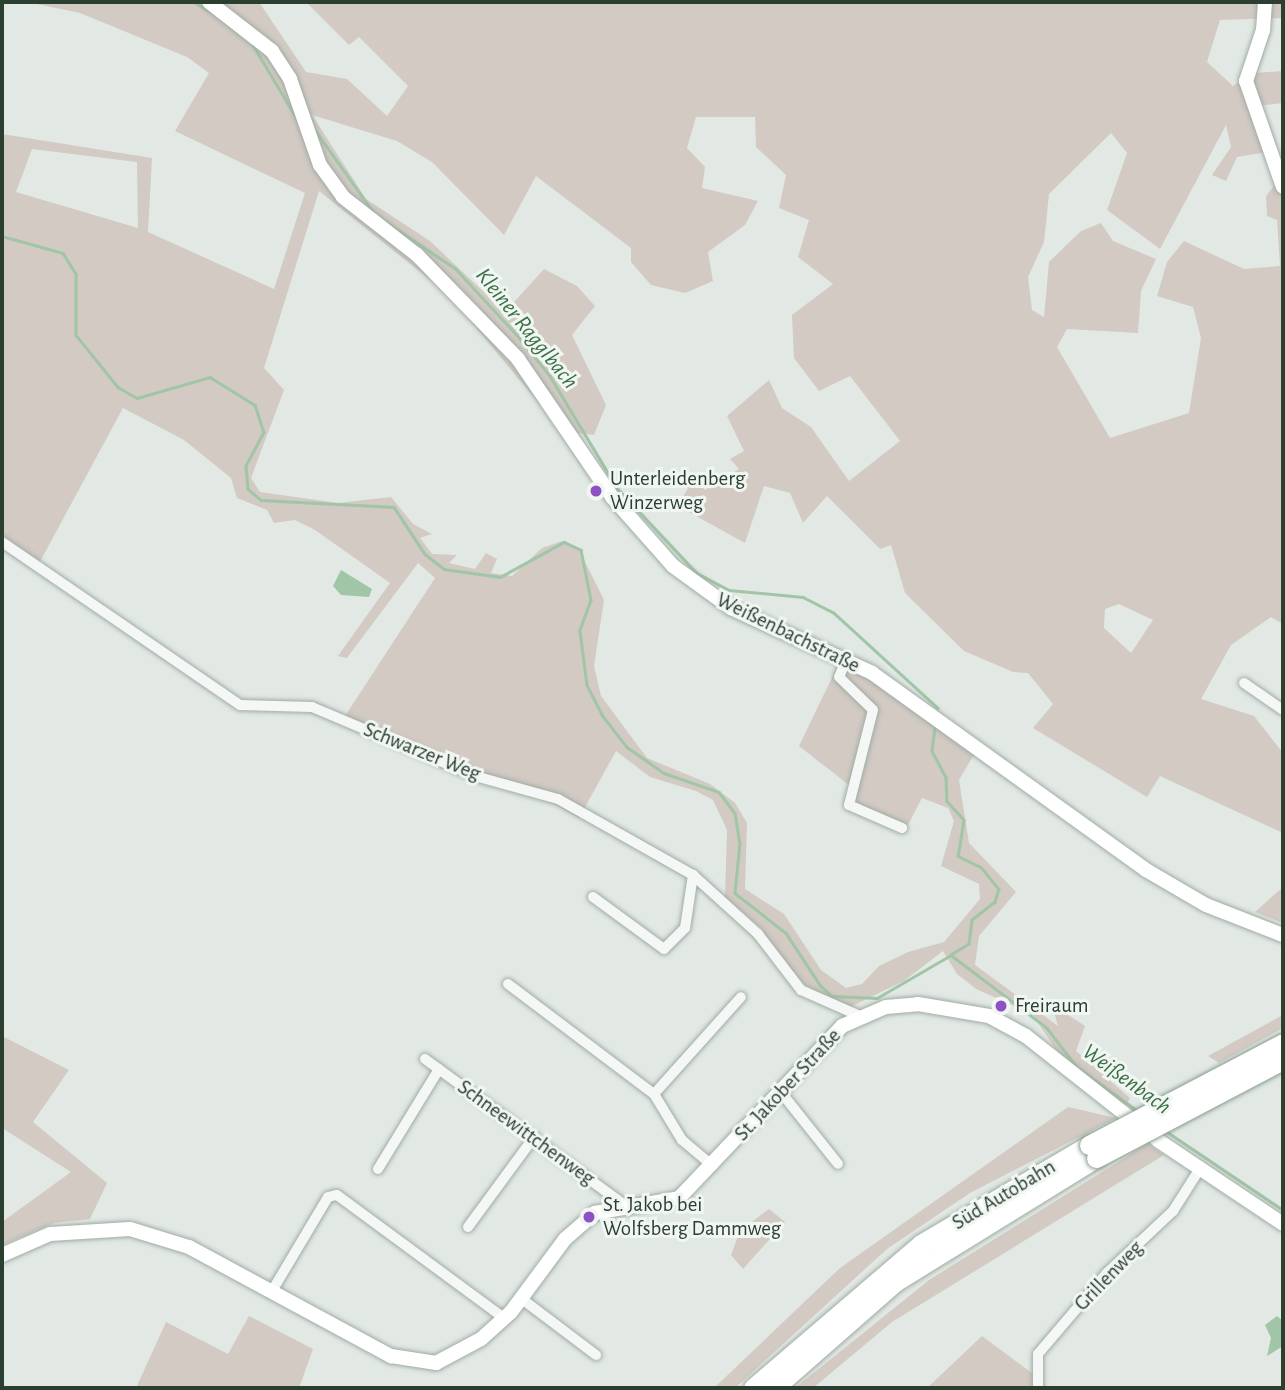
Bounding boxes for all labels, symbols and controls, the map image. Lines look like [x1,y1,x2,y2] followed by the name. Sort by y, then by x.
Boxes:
[469,263,583,395] water label: Kleiner Ragglbach
[610,466,745,516] place label: Unterleidenberg Winzerweg
[588,483,604,499] marker: Unterleidenberg Winzerweg
[712,587,864,679] street label: Weißenbachstraße
[360,717,484,787] street label: Schwarzer Weg
[1015,993,1088,1019] place label: Freiraum
[993,998,1009,1014] marker: Freiraum
[730,1024,846,1146] street label: St. Jakober Straße
[1076,1039,1176,1121] water label: Weißenbach
[452,1075,600,1191] street label: Schneewittchenweg
[948,1154,1060,1236] street label: Süd Autobahn
[603,1192,781,1242] place label: St. Jakob bei Wolfsberg Dammweg
[581,1209,597,1225] marker: St. Jakob bei Wolfsberg Dammweg
[1069,1236,1149,1316] street label: Grillenweg

